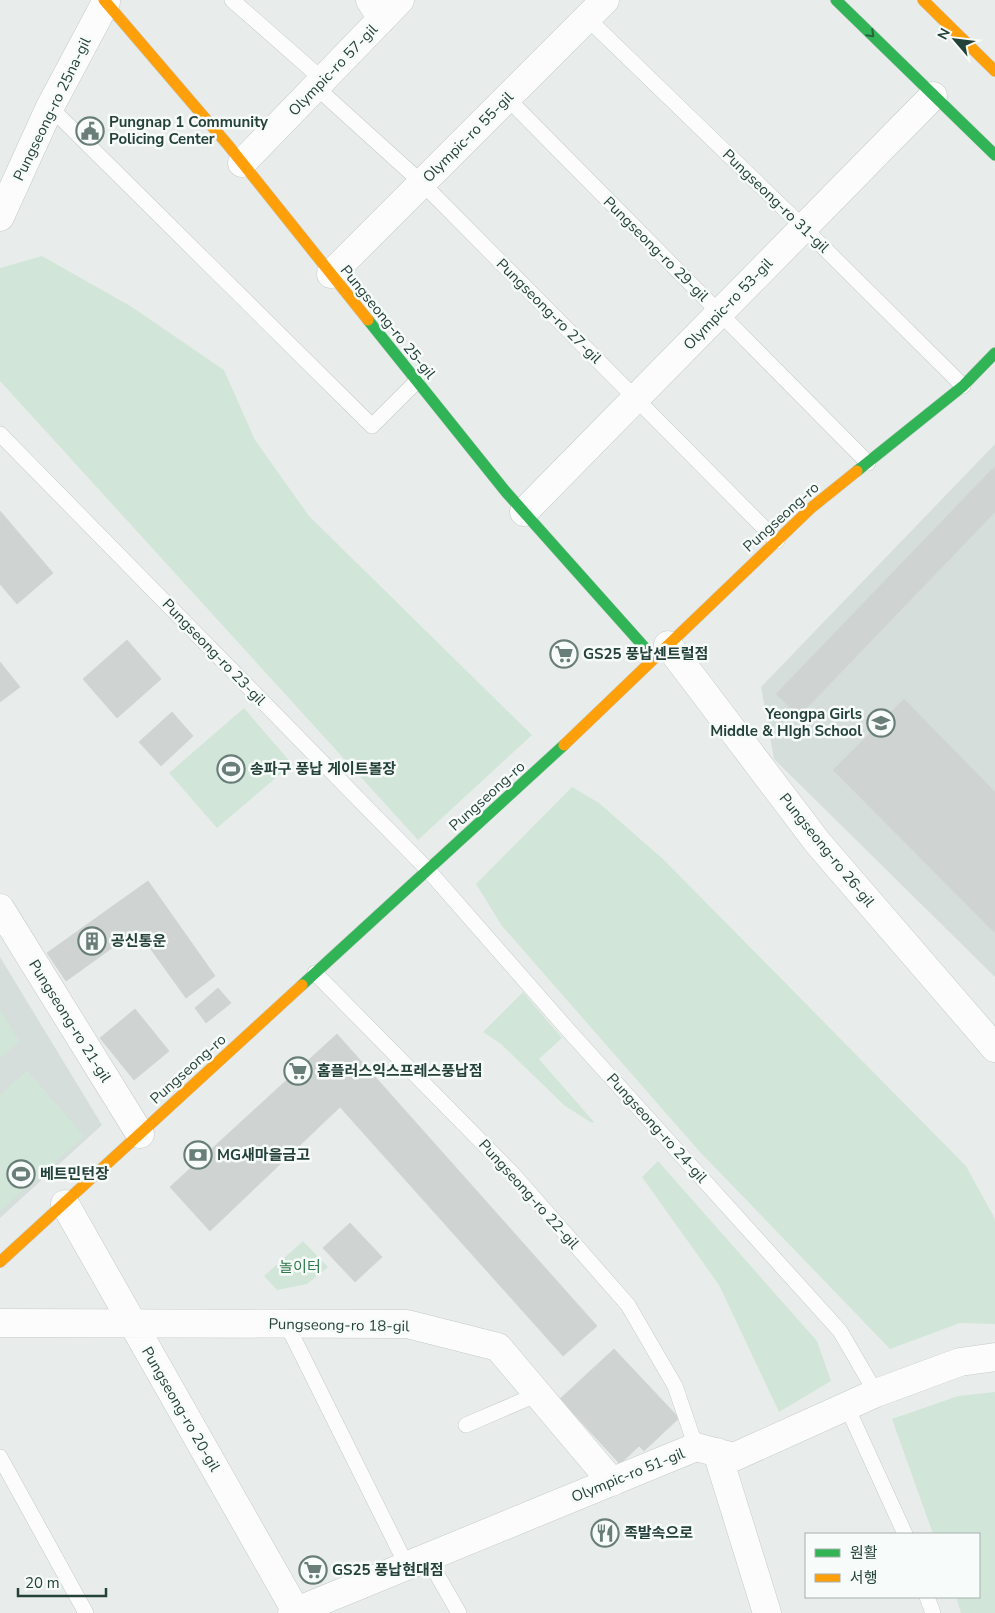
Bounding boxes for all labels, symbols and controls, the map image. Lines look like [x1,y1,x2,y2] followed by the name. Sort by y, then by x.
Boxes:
[930,15,980,65] north arrow
[284,19,382,120] street label: Olympic-ro 57-gil
[933,25,955,43] text: N
[865,28,874,37] one-way arrow
[8,33,96,184] street label: Pungseong-ro 25na-gil
[418,87,518,187] street label: Olympic-ro 55-gil
[109,112,268,149] place label: Pungnap 1 Community Policing Center
[75,116,105,146] public building icon: Pungnap 1 Community Policing Center
[718,145,834,258] street label: Pungseong-ro 31-gil
[599,192,713,306] street label: Pungseong-ro 29-gil
[679,253,777,354] street label: Olympic-ro 53-gil
[492,254,606,368] street label: Pungseong-ro 27-gil
[336,261,441,384] street label: Pungseong-ro 25-gil
[739,477,823,557] street label: Pungseong-ro
[158,594,271,710] street label: Pungseong-ro 23-gil
[549,639,579,669] supermarket icon: GS25 풍납센트럴점
[583,644,708,664] place label: GS25 풍납센트럴점
[710,704,862,741] place label: Yeongpa Girls Middle & HIgh School
[866,708,896,738] school or university icon: Yeongpa Girls Middle & HIgh School
[216,754,246,784] sports icon: 송파구 풍납 게이트볼장
[445,756,529,836] street label: Pungseong-ro
[250,759,396,779] place label: 송파구 풍납 게이트볼장
[775,789,880,912] street label: Pungseong-ro 26-gil
[77,926,107,956] building icon: 공신통운
[111,931,166,951] place label: 공신통운
[24,956,116,1087] street label: Pungseong-ro 21-gil
[146,1029,230,1109] street label: Pungseong-ro
[283,1056,313,1086] supermarket icon: 홈플러스익스프레스풍납점
[317,1061,483,1081] place label: 홈플러스익스프레스풍납점
[602,1069,712,1188] street label: Pungseong-ro 24-gil
[474,1135,584,1254] street label: Pungseong-ro 22-gil
[183,1140,213,1170] bank icon: MG새마을금고
[217,1145,310,1165] place label: MG새마을금고
[6,1159,36,1189] sports icon: 베트민턴장
[40,1164,109,1184] place label: 베트민턴장
[279,1257,321,1277] park label: 놀이터
[268,1314,410,1336] street label: Pungseong-ro 18-gil
[137,1343,225,1476] street label: Pungseong-ro 20-gil
[568,1443,688,1507] street label: Olympic-ro 51-gil
[590,1518,620,1548] restaurant icon: 족발속으로
[624,1523,693,1543] place label: 족발속으로
[805,1533,980,1598] legend
[850,1543,878,1563] text: 원활
[298,1555,328,1585] supermarket icon: GS25 풍납현대점
[332,1560,444,1580] place label: GS25 풍납현대점
[18,1566,105,1598] scale bar
[850,1568,878,1588] text: 서행
[25,1573,60,1593] text: 20 m

